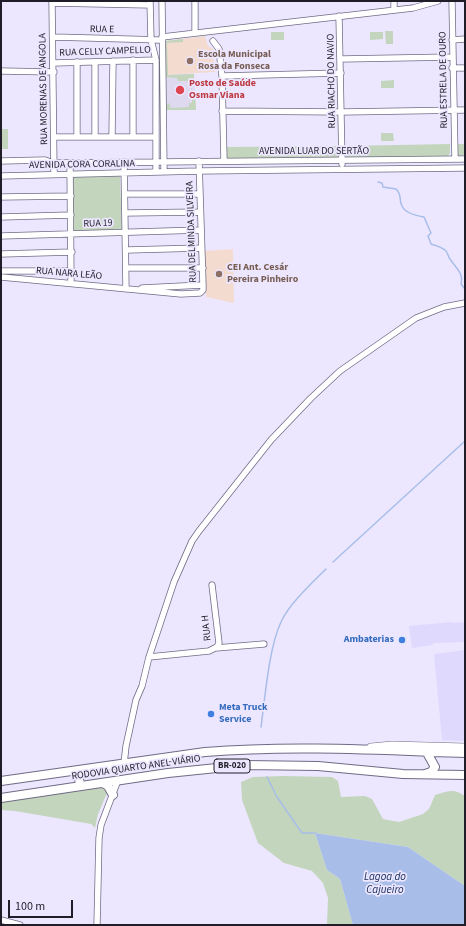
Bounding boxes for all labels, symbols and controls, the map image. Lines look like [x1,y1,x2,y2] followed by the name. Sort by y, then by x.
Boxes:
[90,24,114,36] street label: RUA E
[437,31,451,129] street label: RUA ESTRELA DE OURO
[37,33,51,145] street label: RUA MORENAS DE ANGOLA
[325,33,339,129] street label: RUA RIACHO DO NAVIO
[59,44,151,60] street label: RUA CELLY CAMPELLO
[198,49,271,72] place label: Escola Municipal Rosa da Fonseca
[185,56,195,66] marker: Escola Municipal Rosa da Fonseca
[189,78,256,102] place label: Posto de Saúde Osmar Viana
[174,84,186,96] marker: Posto de Saúde Osmar Viana
[259,146,369,158] street label: AVENIDA LUAR DO SERTÃO
[29,158,135,172] street label: AVENIDA CORA CORALINA
[184,181,200,283] street label: RUA DELMINDA SILVEIRA
[83,217,113,231] street label: RUA 19
[227,262,298,286] place label: CEI Ant. Cesár Pereira Pinheiro
[35,265,103,283] street label: RUA NARA LEÃO
[214,269,224,279] marker: CEI Ant. Cesár Pereira Pinheiro
[200,614,214,642] street label: RUA H
[344,634,394,646] place label: Ambaterias
[397,635,407,645] marker: Ambaterias
[219,702,268,726] place label: Meta Truck Service
[206,709,216,719] marker: Meta Truck Service
[71,753,201,783] street label: RODOVIA QUARTO ANEL VIÁRIO
[214,759,250,773] road number: BR-020
[364,871,406,897] water label: Lagoa do Cajueiro
[10,892,75,918] scale bar
[15,898,45,915] text: 100 m

